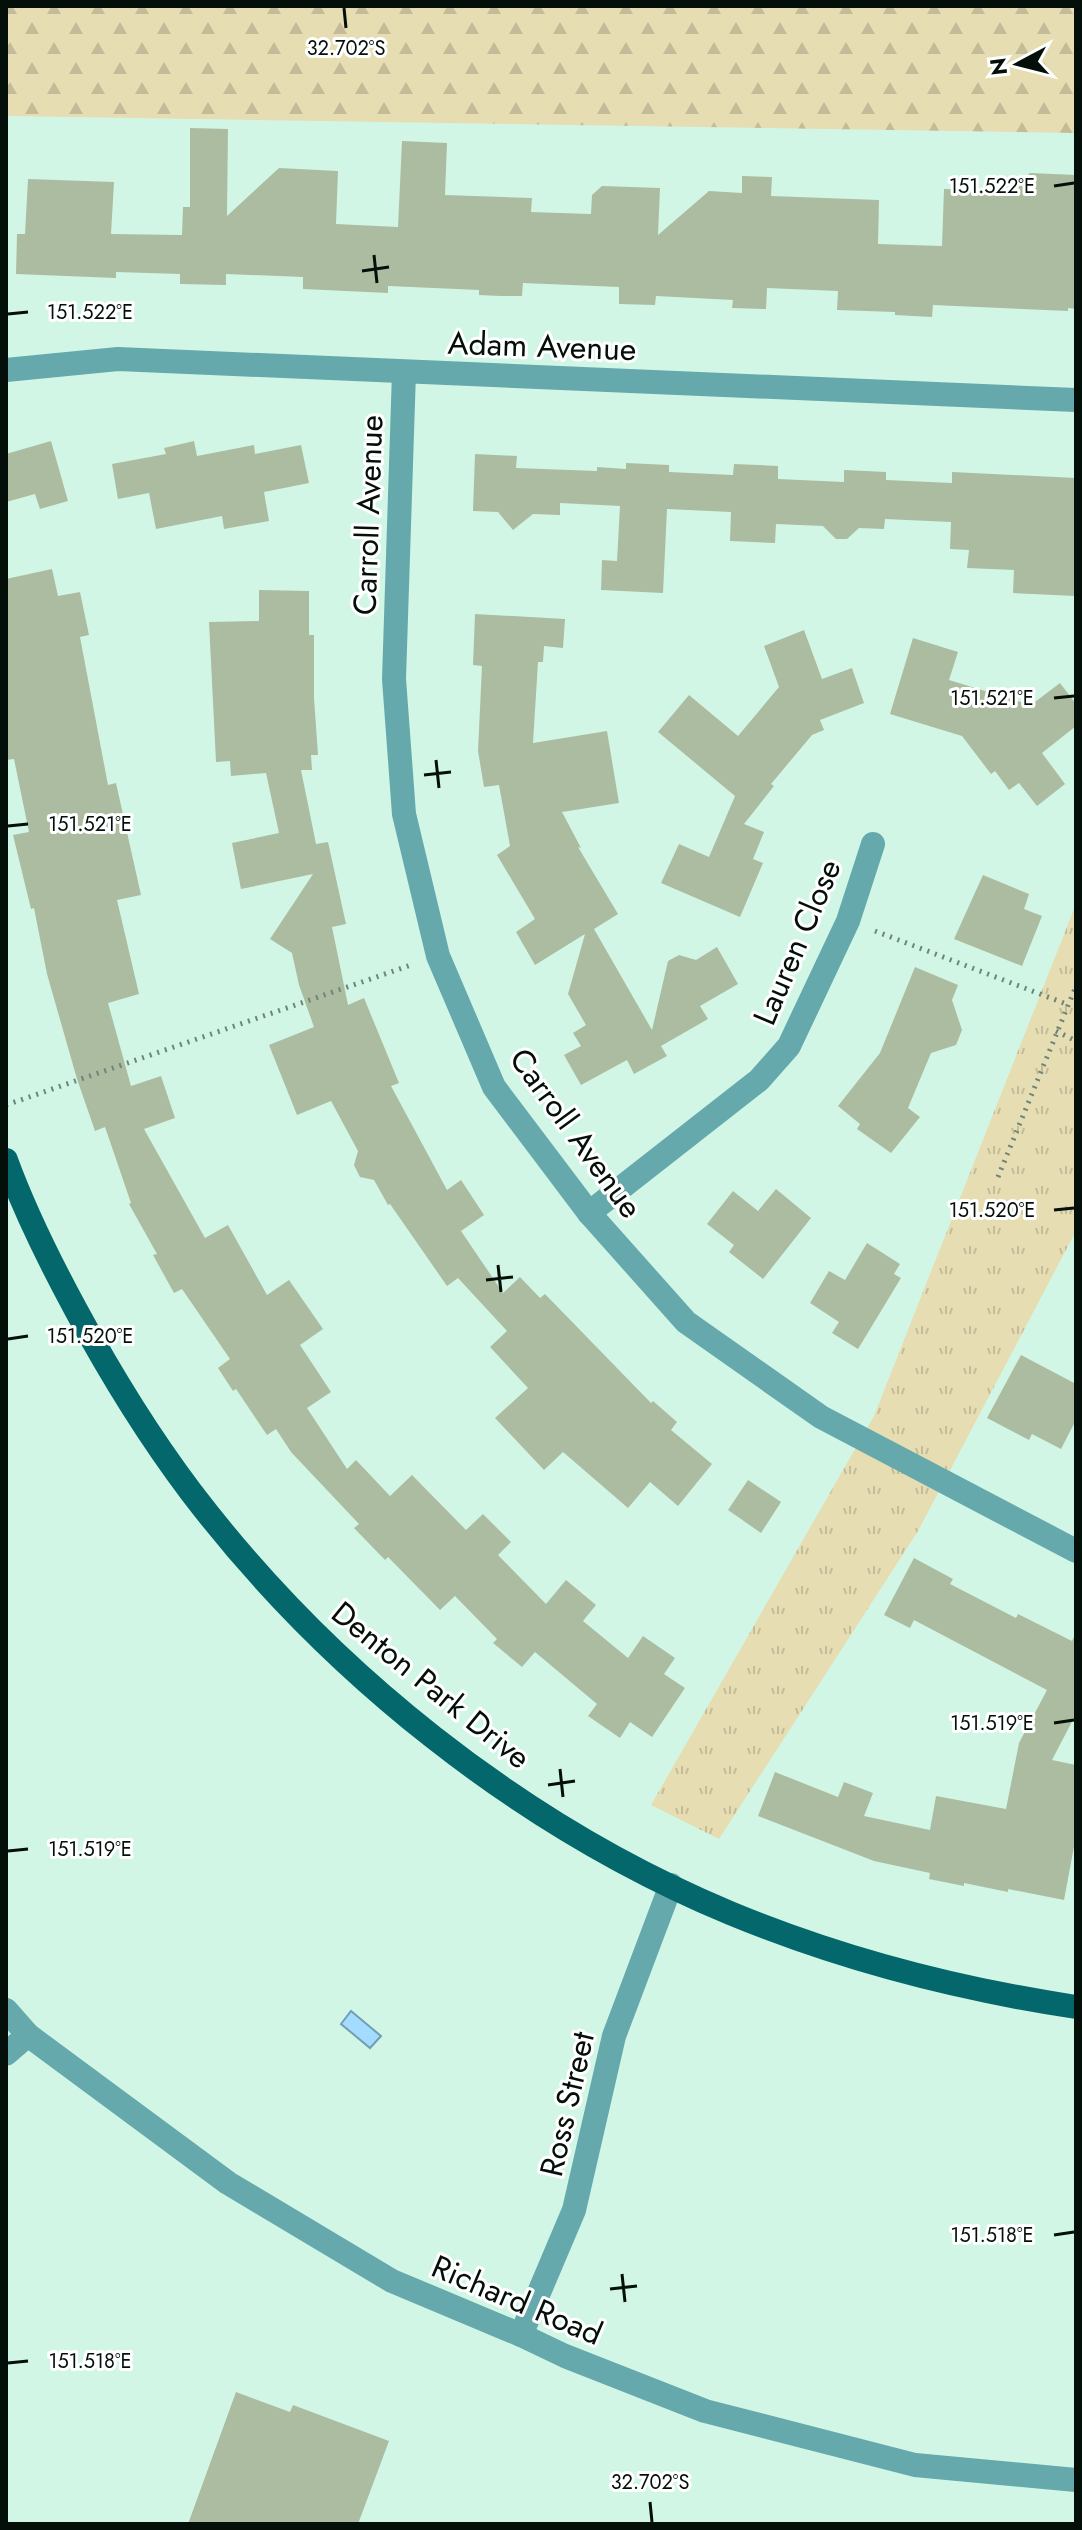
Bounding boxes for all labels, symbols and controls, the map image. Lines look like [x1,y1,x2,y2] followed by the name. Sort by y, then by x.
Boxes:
[978,24,1058,104] north arrow
[307,34,385,63] text: 32.702°S
[981,56,1015,77] text: N
[949,172,1035,201] text: 151.522°E
[47,298,133,327] text: 151.522°E
[447,320,637,372] street label: Adam Avenue
[342,414,394,616] street label: Carroll Avenue
[950,684,1034,713] text: 151.521°E
[48,810,132,839] text: 151.521°E
[741,852,853,1032] street label: Lauren Close
[499,1038,653,1228] street label: Carroll Avenue
[949,1196,1035,1225] text: 151.520°E
[47,1322,133,1351] text: 151.520°E
[322,1590,540,1780] street label: Denton Park Drive
[950,1709,1034,1738] text: 151.519°E
[48,1835,132,1864] text: 151.519°E
[528,2027,606,2181] street label: Ross Street
[950,2221,1034,2250] text: 151.518°E
[424,2243,610,2357] street label: Richard Road
[48,2347,132,2376] text: 151.518°E
[611,2468,689,2497] text: 32.702°S

